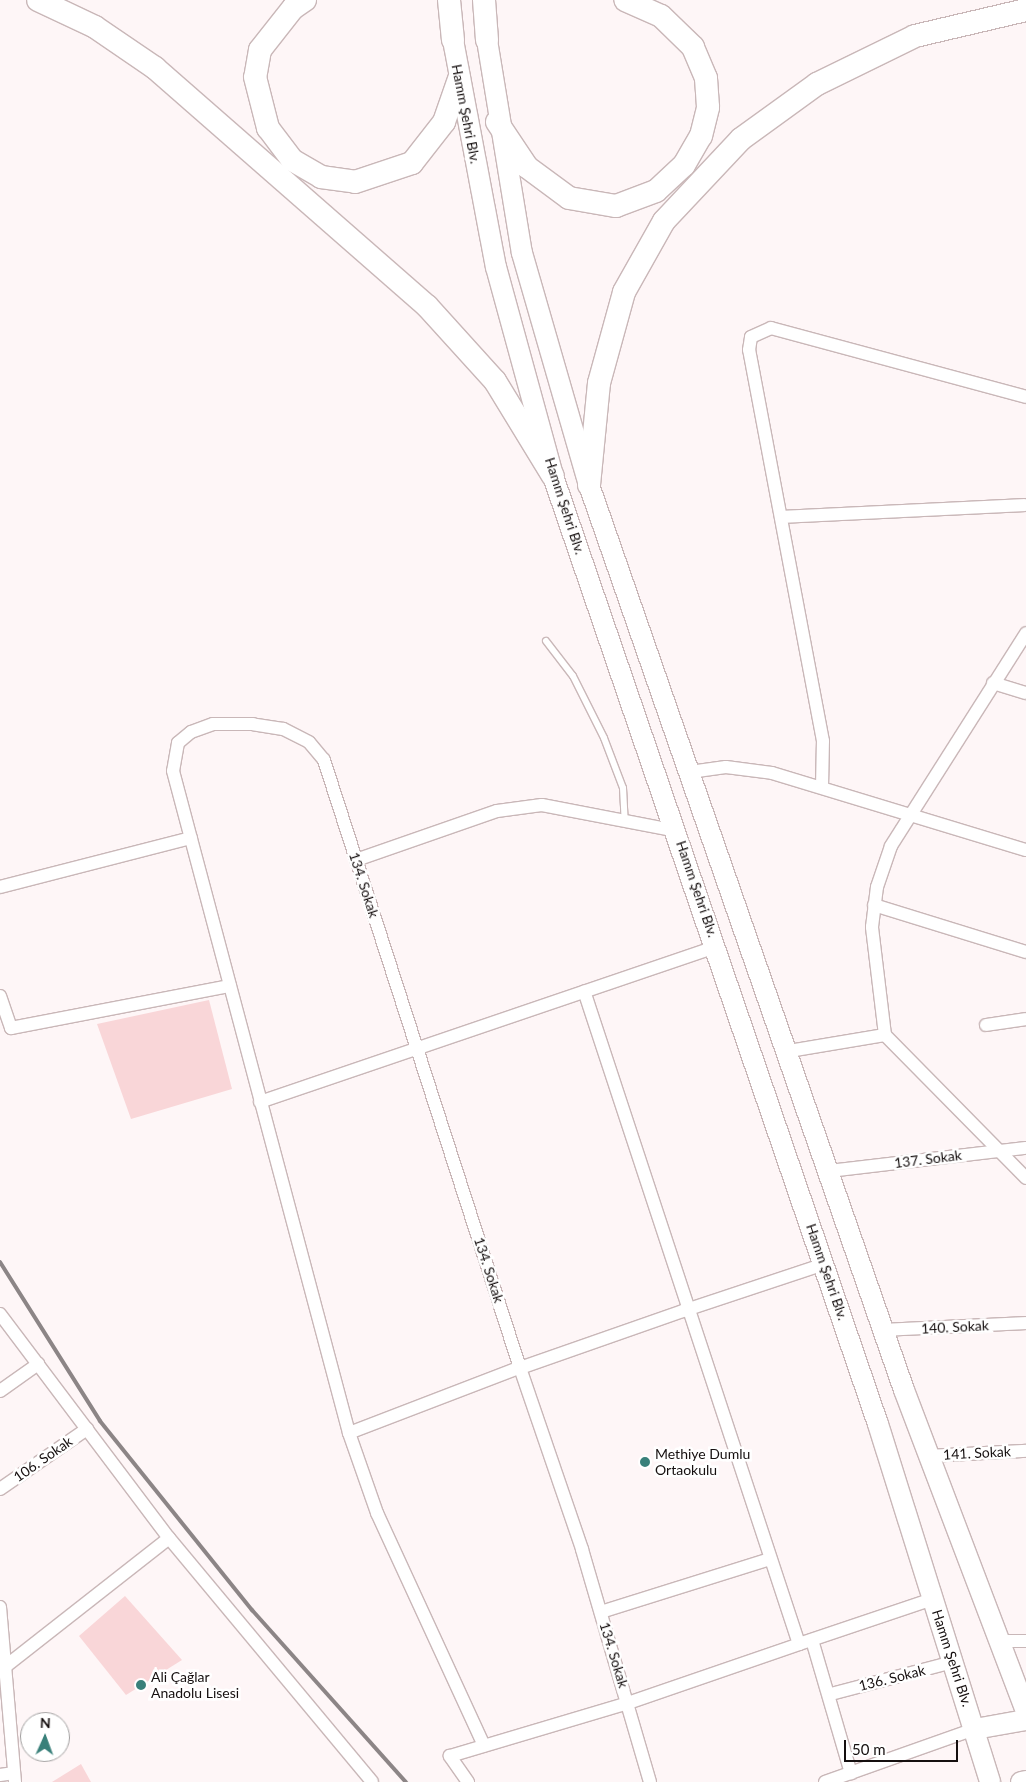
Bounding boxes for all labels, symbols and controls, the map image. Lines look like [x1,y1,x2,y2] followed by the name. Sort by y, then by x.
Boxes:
[448,63,484,165] street label: Hamm Şehri Blv.
[541,455,589,557] street label: Hamm Şehri Blv.
[673,838,721,940] street label: Hamm Şehri Blv.
[346,850,382,920] street label: 134. Sokak
[893,1147,963,1171] street label: 137. Sokak
[803,1221,851,1323] street label: Hamm Şehri Blv.
[471,1235,507,1305] street label: 134. Sokak
[921,1317,989,1337] street label: 140. Sokak
[10,1433,76,1485] street label: 106. Sokak
[943,1443,1011,1463] street label: 141. Sokak
[655,1446,750,1478] place label: Methiye Dumlu Ortaokulu
[639,1456,651,1468] marker: Methiye Dumlu Ortaokulu
[928,1607,976,1709] street label: Hamm Şehri Blv.
[596,1620,632,1690] street label: 134. Sokak
[857,1662,927,1694] street label: 136. Sokak
[151,1669,239,1701] place label: Ali Çağlar Anadolu Lisesi
[135,1679,147,1691] marker: Ali Çağlar Anadolu Lisesi
[20,1712,70,1762] north arrow
[40,1714,51,1731] text: N
[846,1730,960,1762] scale bar
[852,1740,886,1758] text: 50 m

